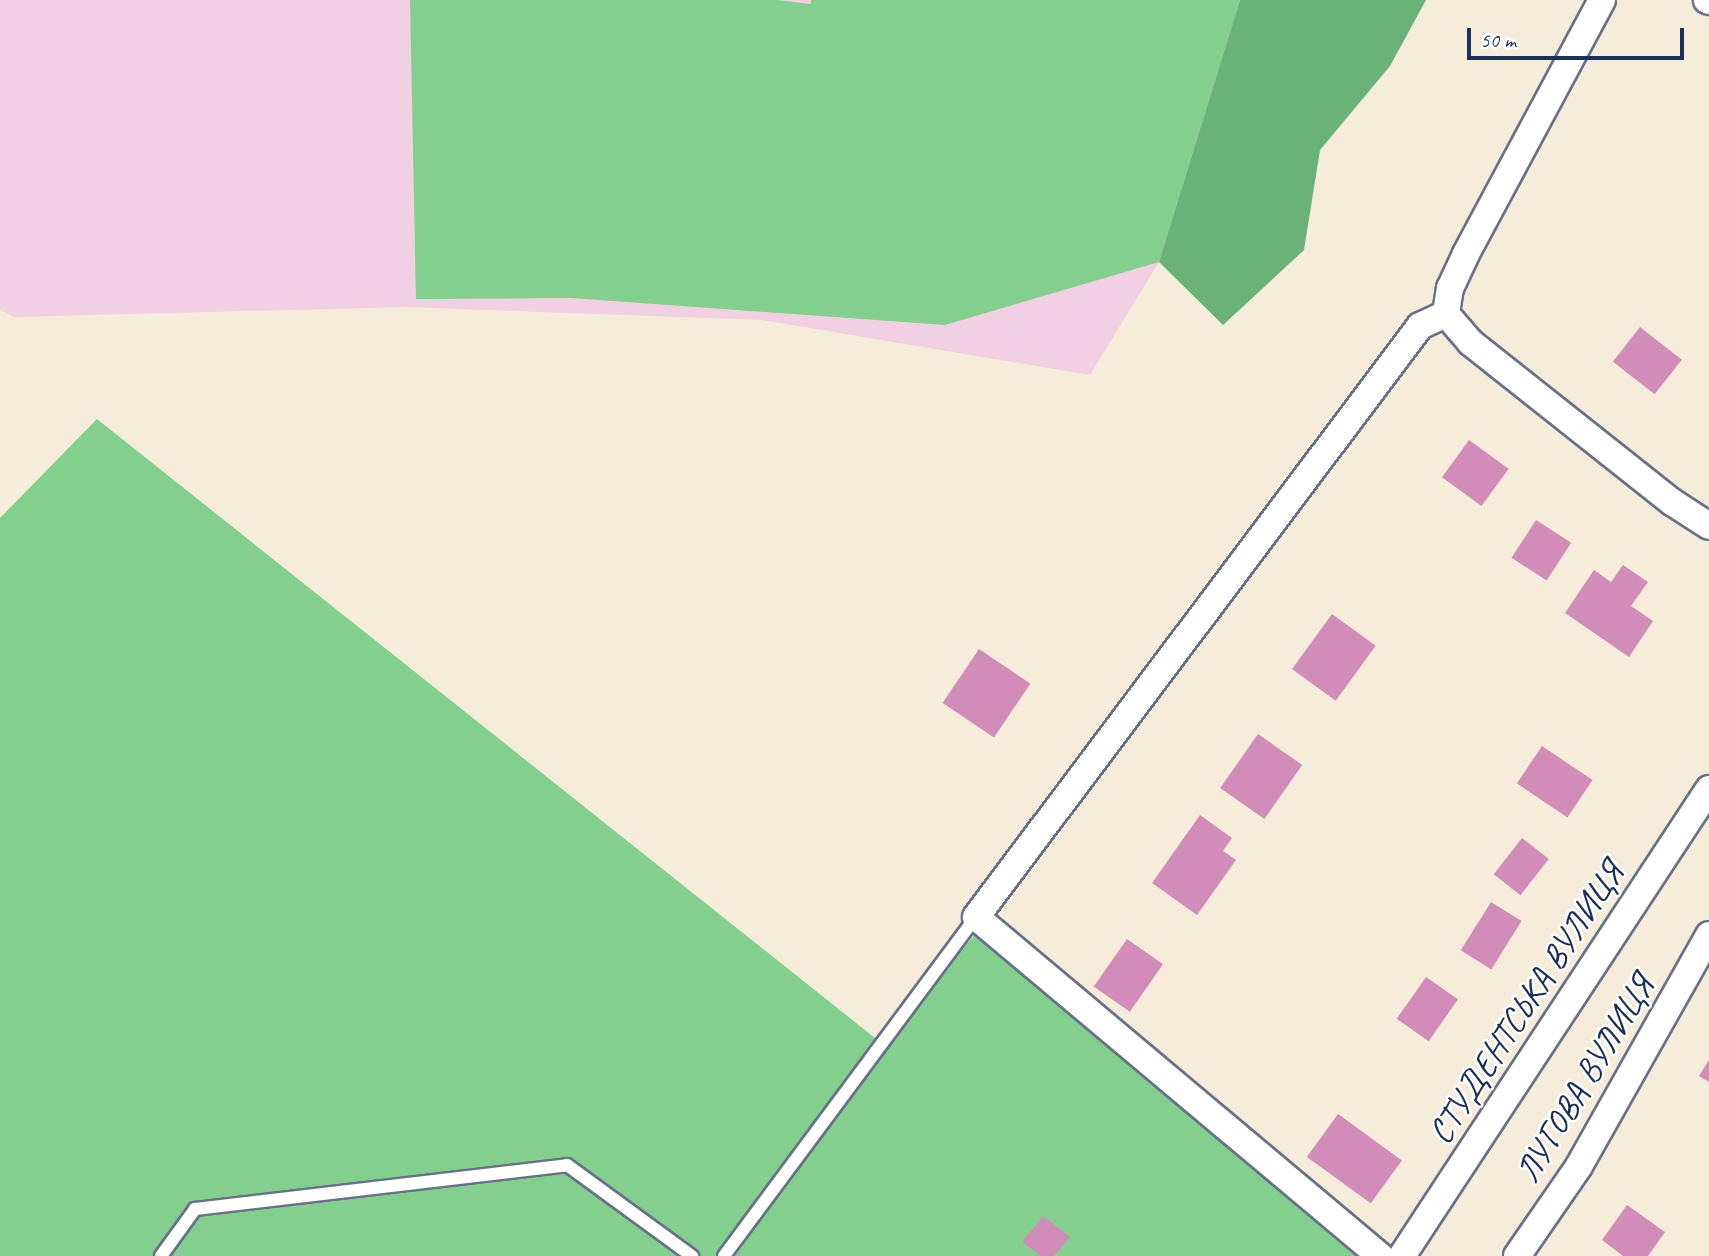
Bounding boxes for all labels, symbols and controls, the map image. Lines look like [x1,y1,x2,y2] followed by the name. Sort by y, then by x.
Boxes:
[1471,14,1688,58] scale bar
[1480,27,1516,53] text: 50 m
[1420,855,1632,1151] street label: СТУДЕНТСЬКА ВУЛИЦЯ
[1507,968,1663,1190] street label: ЛУГОВА ВУЛИЦЯ

